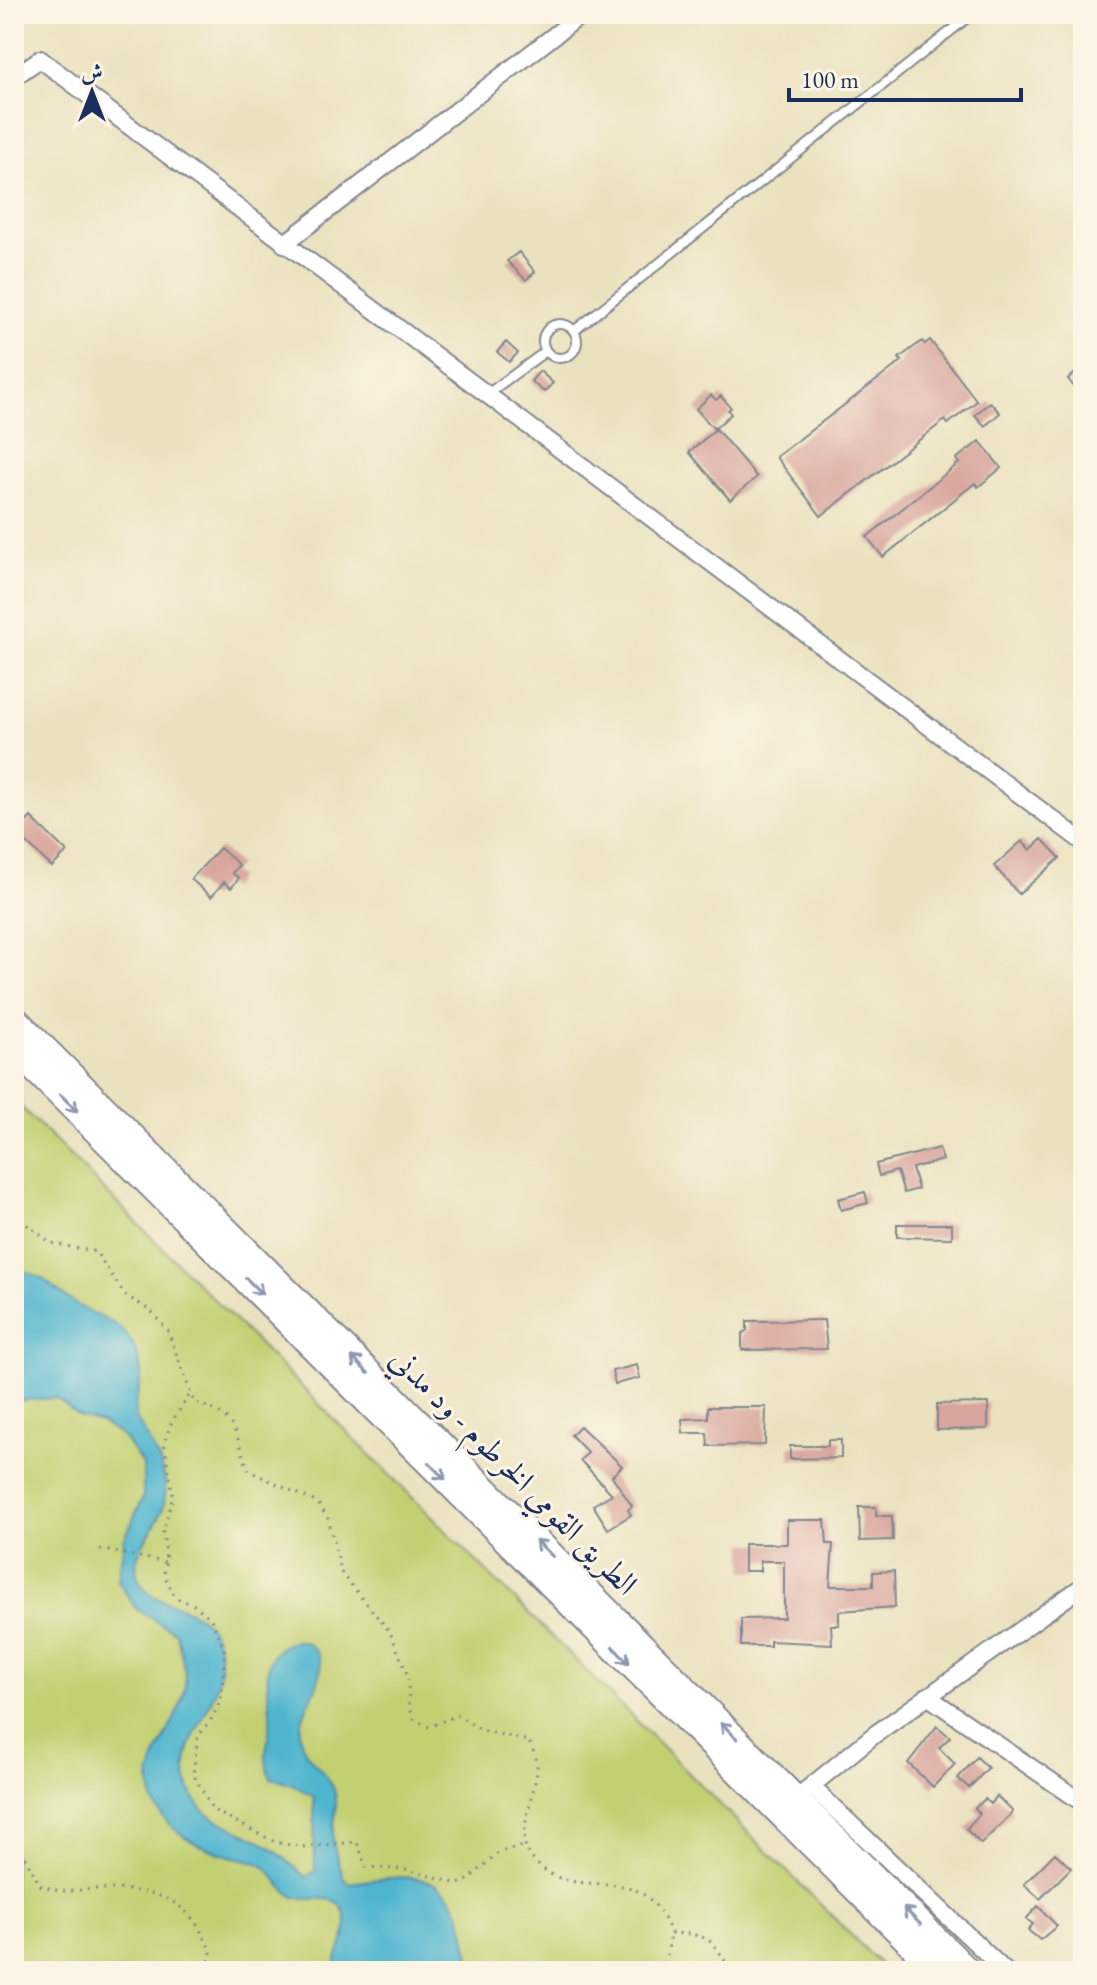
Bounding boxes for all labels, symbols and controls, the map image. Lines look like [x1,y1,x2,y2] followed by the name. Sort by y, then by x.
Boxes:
[52,52,132,132] north arrow
[789,52,1021,102] scale bar
[81,58,103,87] text: ش
[801,64,859,95] text: 100 m
[59,1093,78,1112] one-way arrow
[244,1276,263,1295] one-way arrow
[376,1338,647,1609] street label: الطريق القومي الخرطوم - ود مدني
[351,1356,370,1375] one-way arrow
[427,1460,447,1480] one-way arrow
[534,1539,554,1558] one-way arrow
[611,1645,630,1664] one-way arrow
[720,1722,739,1741] one-way arrow
[903,1907,922,1926] one-way arrow

